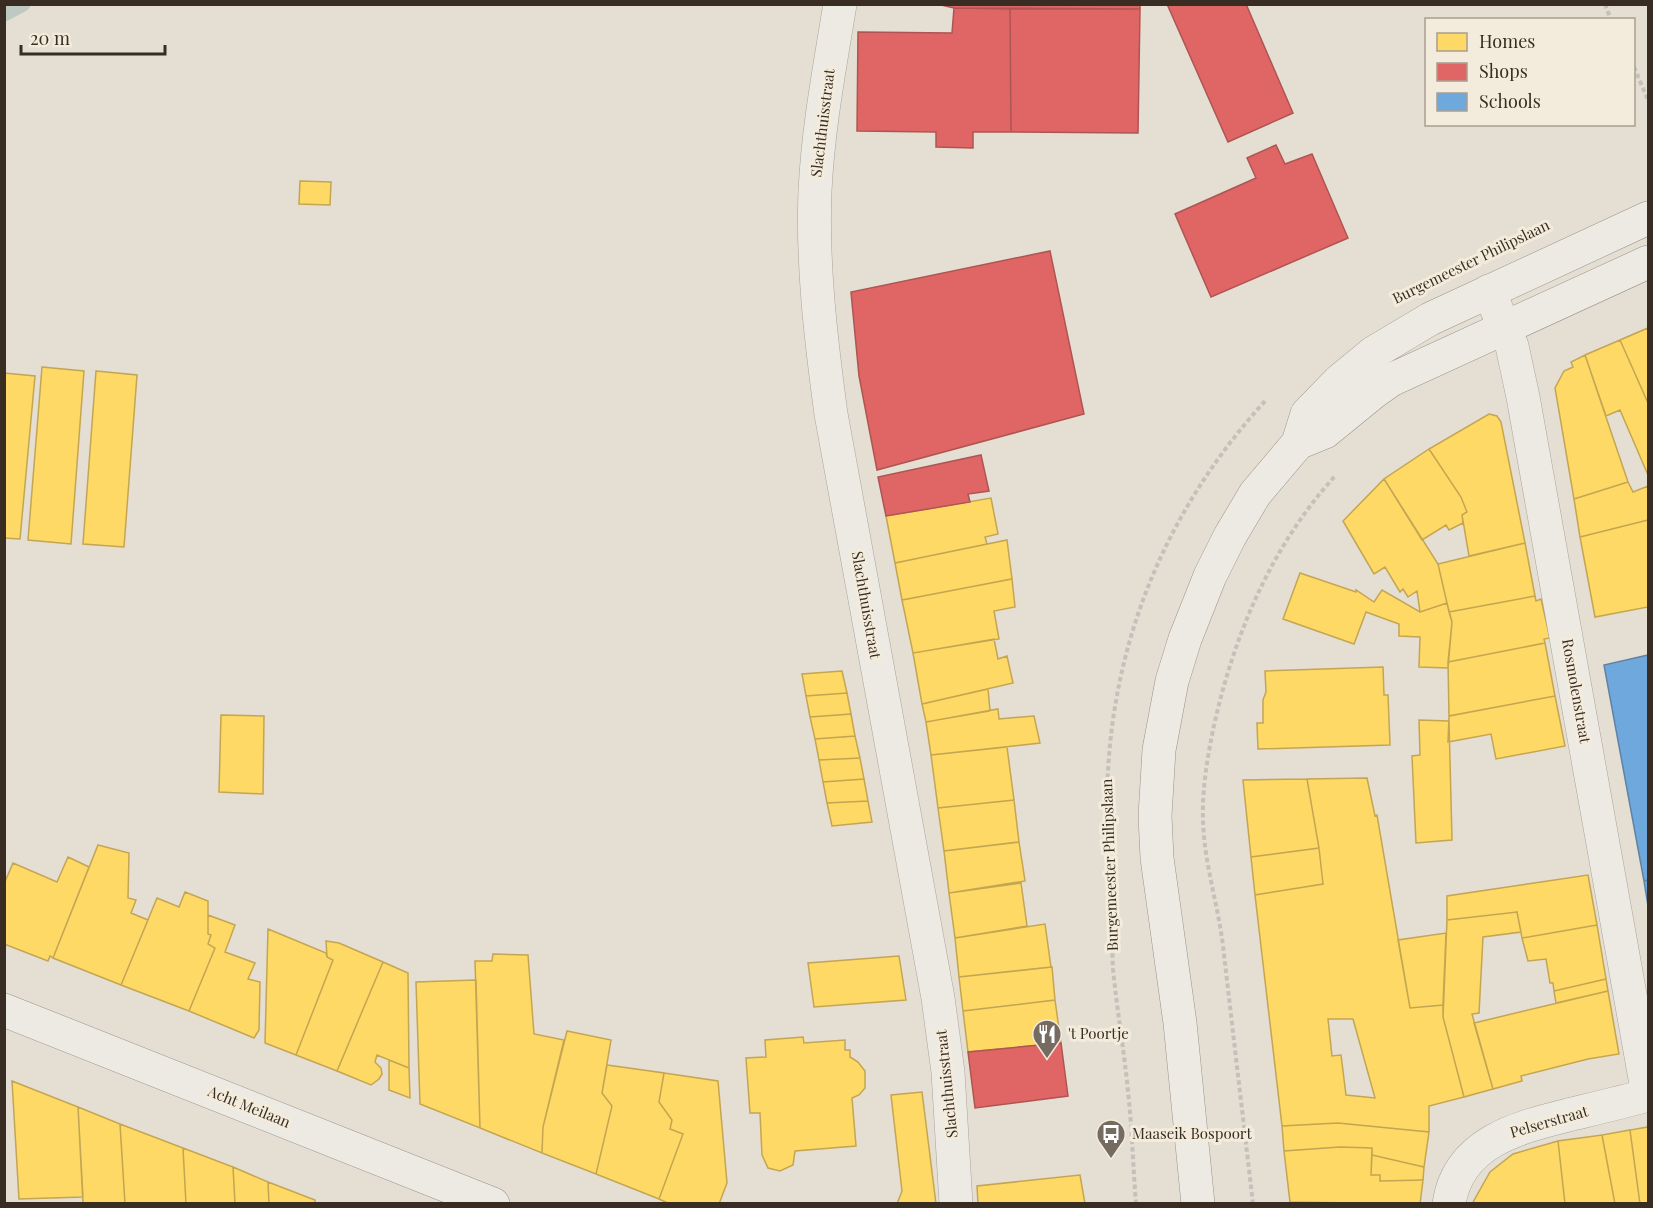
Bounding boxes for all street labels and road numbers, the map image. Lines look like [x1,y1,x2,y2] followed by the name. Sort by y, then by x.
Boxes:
[805,67,839,178] street label: Slachthuisstraat
[1389,214,1552,308] street label: Burgemeester Philipslaan
[848,549,886,661] street label: Slachthuisstraat
[1558,637,1596,745] street label: Rosmolenstraat
[1096,778,1122,952] street label: Burgemeester Philipslaan
[930,1028,962,1139] street label: Slachthuisstraat
[204,1080,294,1132] street label: Acht Meilaan
[1507,1100,1591,1142] street label: Pelserstraat

